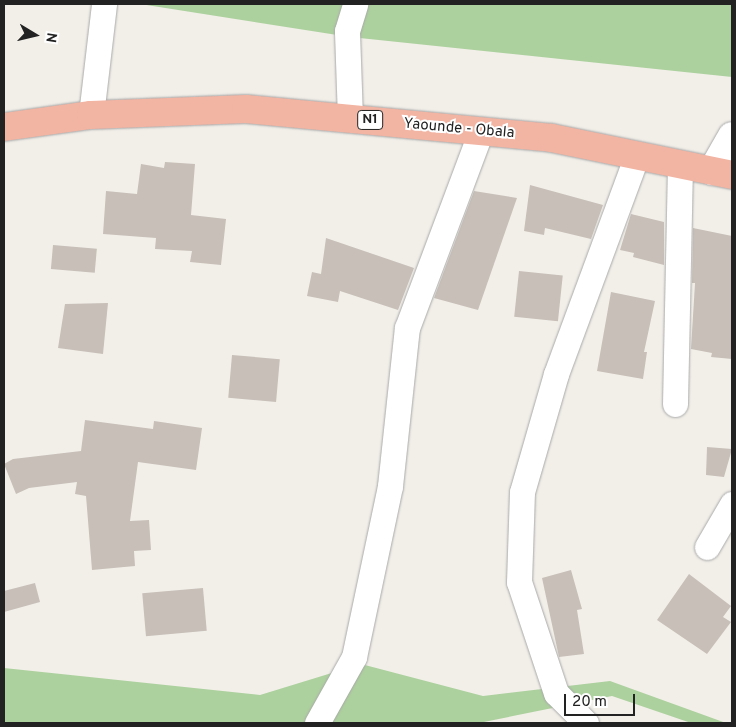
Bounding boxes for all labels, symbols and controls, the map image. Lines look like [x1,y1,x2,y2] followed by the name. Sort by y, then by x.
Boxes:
[10,10,60,60] north arrow
[41,31,59,44] text: N
[356,108,384,132] road number: N1
[403,115,515,143] street label: Yaounde - Obala
[566,684,637,716] scale bar
[572,693,607,712] text: 20 m

